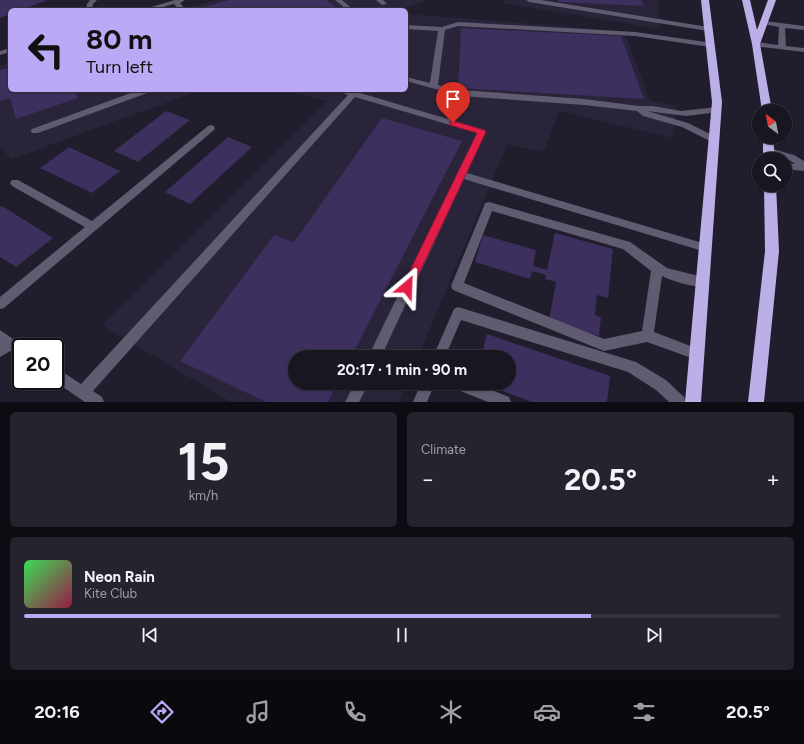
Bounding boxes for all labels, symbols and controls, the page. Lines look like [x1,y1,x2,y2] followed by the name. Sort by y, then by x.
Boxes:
[86,22,152,56] text: 80 m
[20,24,72,76] icon: left
[86,56,153,78] text: Turn left
[436,82,470,123] pin
[442,88,464,110] icon: arrive
[752,104,792,144] north arrow
[752,104,792,192] map controls
[752,152,792,192] button: search
[386,266,428,308] position arrow
[12,338,64,390] speed limit sign: 20
[337,361,467,379] text: 20:17 · 1 min · 90 m
[177,431,230,493] text: 15
[421,442,466,457] text: Climate
[564,461,637,498] text: 20.5°
[421,466,435,493] text: −
[766,466,780,493] text: +
[189,488,218,503] text: km/h
[84,568,155,586] text: Neon Rain
[84,586,137,601] text: Kite Club
[139,624,161,646] icon: previous
[391,624,413,646] icon: pause
[643,624,665,646] icon: next
[148,698,176,726] icon: directions
[244,698,272,726] icon: music
[341,698,369,726] icon: phone
[437,698,465,726] icon: climate
[533,698,561,726] icon: car
[630,698,658,726] icon: filters
[34,701,80,723] text: 20:16
[726,701,770,723] text: 20.5°

